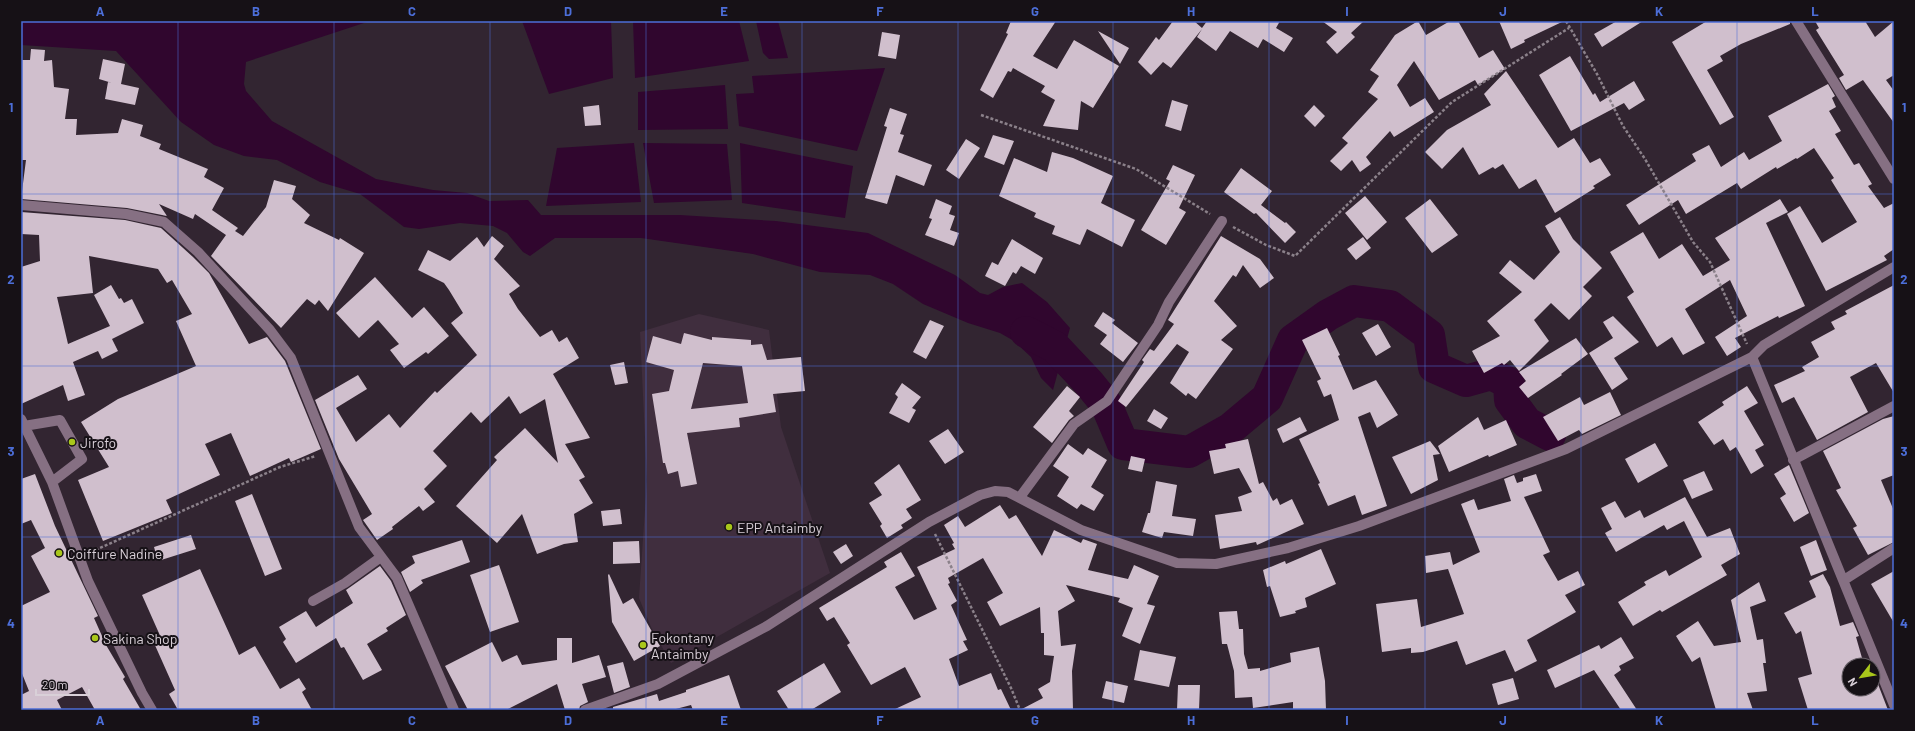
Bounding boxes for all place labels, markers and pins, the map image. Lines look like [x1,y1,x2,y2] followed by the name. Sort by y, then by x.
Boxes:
[80,434,116,451] place label: Jirofo
[67,437,77,447] marker: Jirofo
[737,519,823,536] place label: EPP Antaimby
[724,522,734,532] marker: EPP Antaimby
[67,545,162,562] place label: Coiffure Nadine
[54,548,64,558] marker: Coiffure Nadine
[651,629,715,662] place label: Fokontany Antaimby
[103,630,177,647] place label: Sakina Shop
[90,633,100,643] marker: Sakina Shop
[638,640,648,650] marker: Fokontany Antaimby

